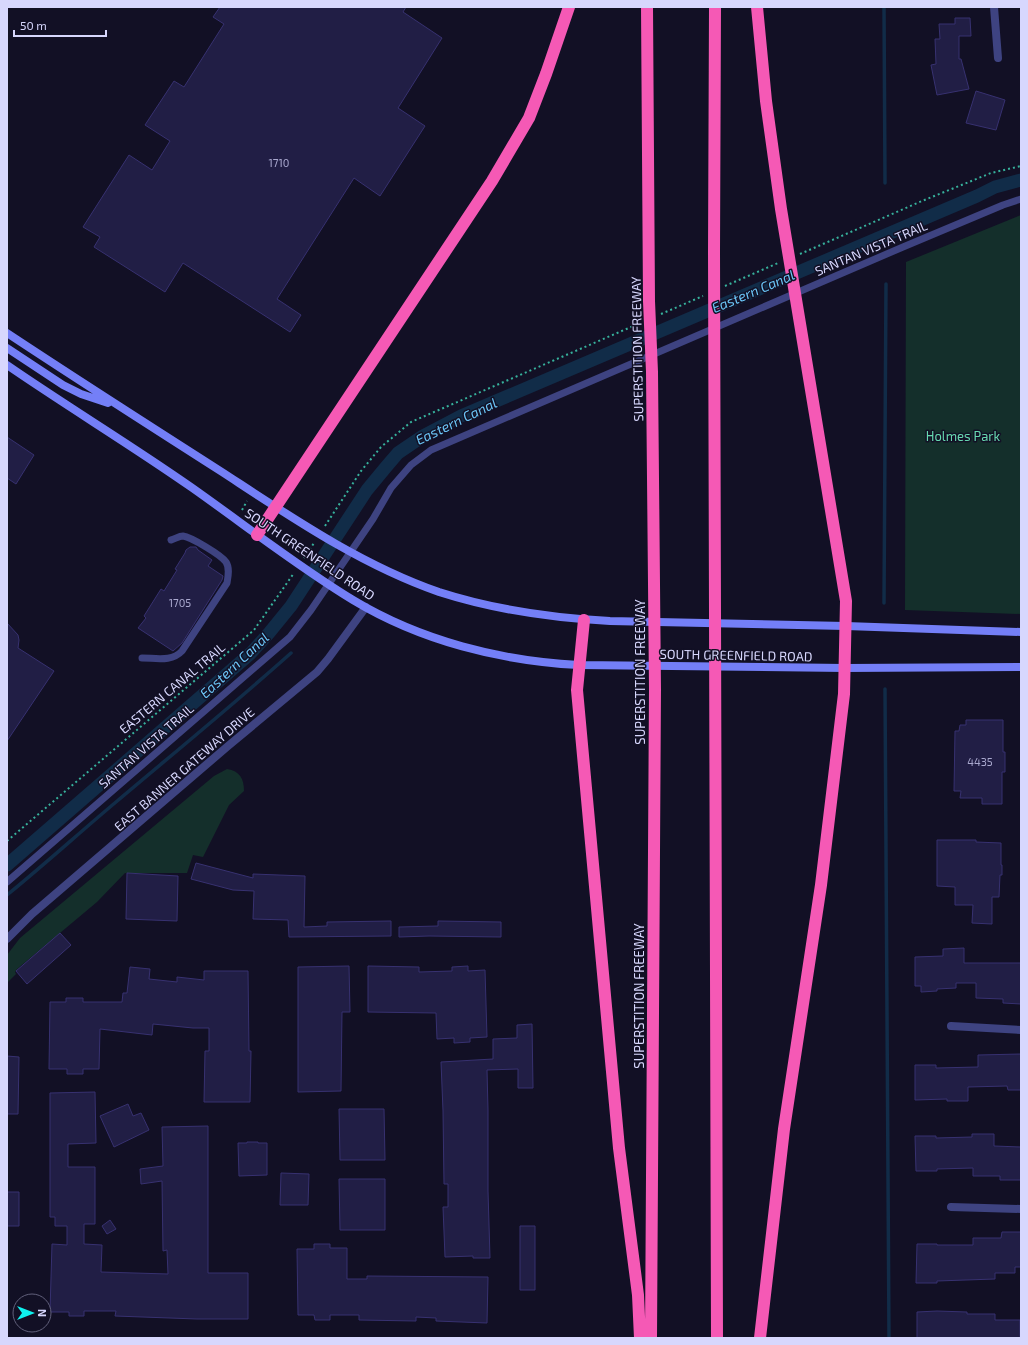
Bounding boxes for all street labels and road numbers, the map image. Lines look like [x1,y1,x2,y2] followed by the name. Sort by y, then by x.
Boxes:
[812,217,930,279] street label: SANTAN VISTA TRAIL
[628,276,646,422] street label: SUPERSTITION FREEWAY
[242,505,378,603] street label: SOUTH GREENFIELD ROAD
[632,599,648,745] street label: SUPERSTITION FREEWAY
[116,639,228,737] street label: EASTERN CANAL TRAIL
[659,646,813,664] street label: SOUTH GREENFIELD ROAD
[95,700,197,792] street label: SANTAN VISTA TRAIL
[111,704,257,834] street label: EAST BANNER GATEWAY DRIVE
[631,923,647,1069] street label: SUPERSTITION FREEWAY

